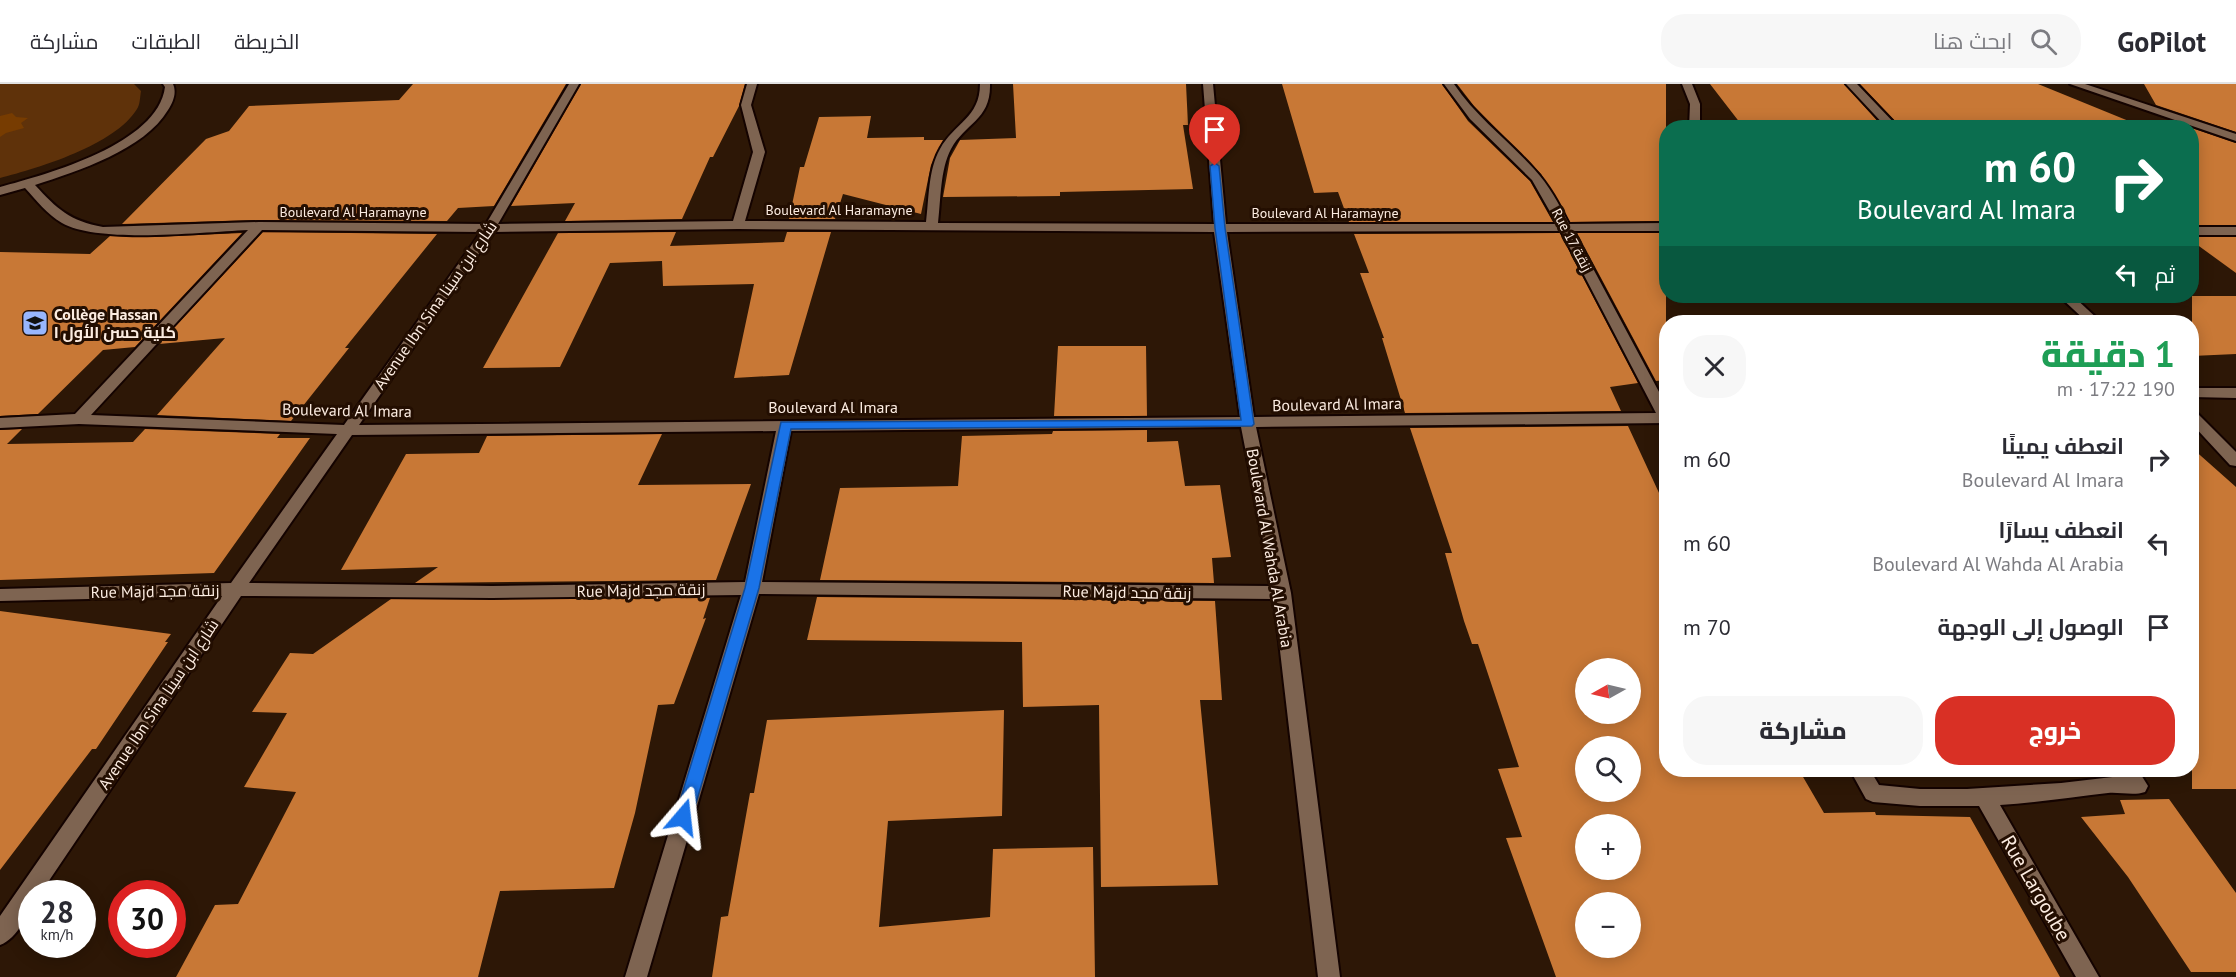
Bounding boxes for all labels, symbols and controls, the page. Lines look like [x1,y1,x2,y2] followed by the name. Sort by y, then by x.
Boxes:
[1661,14,2081,68] search box
[2117,23,2206,60] text: GoPilot
[2027,25,2060,58] icon: search
[1933,27,2012,55] text: ابحث هنا
[30,28,99,55] text: مشاركة
[132,28,201,55] text: الطبقات
[234,28,300,55] text: الخريطة
[1189,104,1240,166] pin
[1198,113,1231,146] icon: arrive
[1984,139,2076,194] text: 60 m
[2097,144,2175,222] icon: right
[1857,192,2076,226] text: Boulevard Al Imara
[765,201,913,219] street label: Boulevard Al Haramayne
[279,203,427,221] street label: Boulevard Al Haramayne
[1251,204,1399,222] street label: Boulevard Al Haramayne
[1548,205,1596,275] street label: Rue 17 زنقة
[369,217,502,394] street label: Avenue Ibn Sina شارع ابن سينا
[2110,258,2143,291] icon: left
[2155,261,2175,289] text: ثم
[54,304,176,342] place label: Collège Hassan I كلية حسن الأول
[20,308,50,338] school or university icon: Collège Hassan I كلية حسن الأول
[2041,330,2175,377] text: 1 دقيقة
[1683,335,1746,398] button: close
[2057,376,2175,402] text: 190 m · 17:22
[1272,393,1402,415] street label: Boulevard Al Imara
[768,397,898,417] street label: Boulevard Al Imara
[282,399,412,421] street label: Boulevard Al Imara
[2001,432,2124,460] text: انعطف يمينًا
[2142,443,2175,476] icon: right
[1683,445,1731,473] text: 60 m
[1243,447,1297,649] street label: Boulevard Al Wahda Al Arabia
[1962,467,2124,493] text: Boulevard Al Imara
[1998,516,2124,544] text: انعطف يسارًا
[2142,527,2175,560] icon: left
[1683,529,1731,557] text: 60 m
[1872,551,2124,577] text: Boulevard Al Wahda Al Arabia
[576,579,706,601] street label: Rue Majd زنقة مجد
[90,580,220,602] street label: Rue Majd زنقة مجد
[1062,581,1192,603] street label: Rue Majd زنقة مجد
[2142,611,2175,644] icon: arrive
[1683,613,1731,641] text: 70 m
[1938,613,2124,641] text: الوصول إلى الوجهة
[94,615,224,794] street label: Avenue Ibn Sina شارع ابن سينا
[1575,658,1641,724] north arrow
[1575,658,1641,958] map controls
[1683,696,1923,765] button: مشاركة
[1935,696,2175,765] button: خروج
[1575,736,1641,802] button: search
[651,785,715,849] position arrow
[1575,814,1641,880] button: +
[1995,830,2077,946] street label: Rue Largoube
[108,880,186,958] speed limit sign: 30
[40,892,74,931] text: 28
[1575,892,1641,958] button: −
[41,925,73,944] text: km/h

